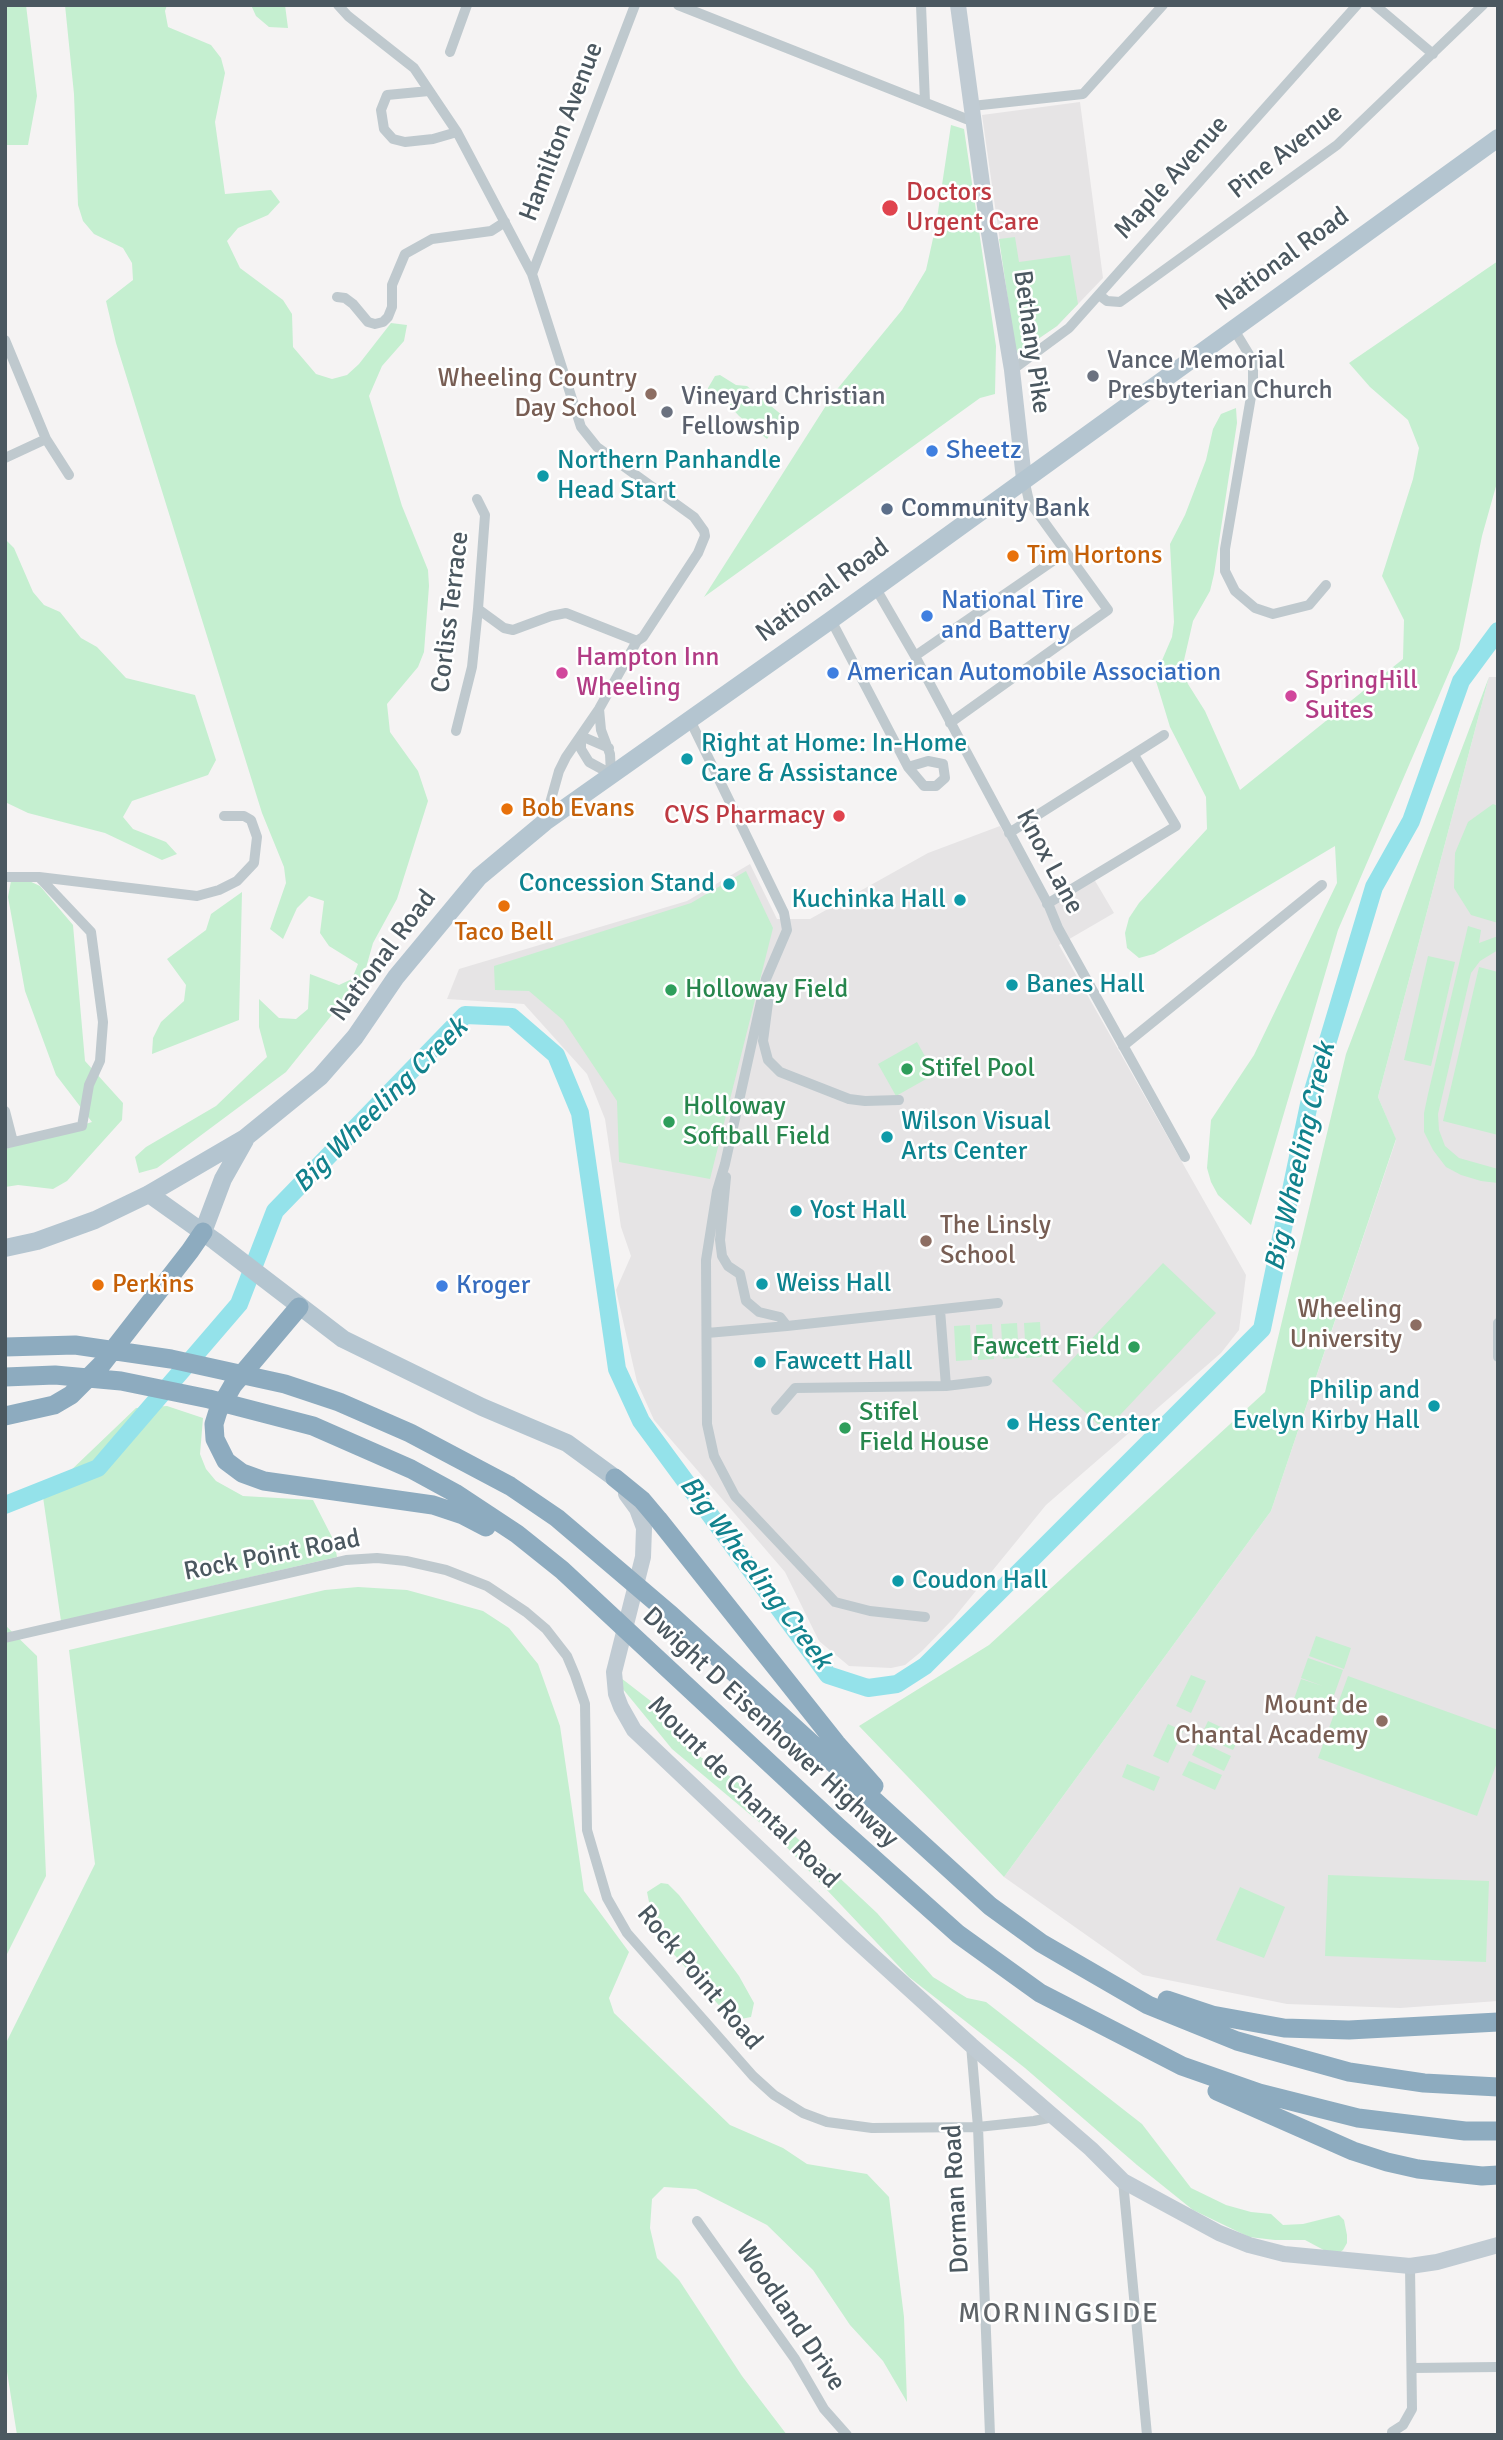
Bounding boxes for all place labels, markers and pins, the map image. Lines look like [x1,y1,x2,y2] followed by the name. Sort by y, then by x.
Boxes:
[906,177,1039,238] place label: Doctors Urgent Care
[880,198,900,218] marker: Doctors Urgent Care
[1107,345,1333,406] place label: Vance Memorial Presbyterian Church
[438,363,637,424] place label: Wheeling Country Day School
[1085,368,1101,384] marker: Vance Memorial Presbyterian Church
[681,381,886,442] place label: Vineyard Christian Fellowship
[643,386,659,402] marker: Wheeling Country Day School
[659,404,675,420] marker: Vineyard Christian Fellowship
[946,435,1022,467] place label: Sheetz
[924,443,940,459] marker: Sheetz
[557,445,781,506] place label: Northern Panhandle Head Start
[535,468,551,484] marker: Northern Panhandle Head Start
[901,493,1090,525] place label: Community Bank
[879,501,895,517] marker: Community Bank
[1027,540,1162,572] place label: Tim Hortons
[1005,548,1021,564] marker: Tim Hortons
[941,585,1084,646] place label: National Tire and Battery
[919,608,935,624] marker: National Tire and Battery
[576,642,720,704] place label: Hampton Inn Wheeling
[847,657,1221,689] place label: American Automobile Association
[554,665,570,681] marker: Hampton Inn Wheeling
[825,665,841,681] marker: American Automobile Association
[1305,665,1418,726] place label: SpringHill Suites
[1283,688,1299,704] marker: SpringHill Suites
[701,728,967,790] place label: Right at Home: In-Home Care & Assistance
[679,751,695,767] marker: Right at Home: In-Home Care & Assistance
[521,793,635,825] place label: Bob Evans
[664,800,825,832] place label: CVS Pharmacy
[499,801,515,817] marker: Bob Evans
[831,808,847,824] marker: CVS Pharmacy
[519,868,715,900] place label: Concession Stand
[721,876,737,892] marker: Concession Stand
[792,884,946,916] place label: Kuchinka Hall
[952,892,968,908] marker: Kuchinka Hall
[496,898,512,914] marker: Taco Bell
[454,917,554,949] place label: Taco Bell
[1026,969,1145,1001] place label: Banes Hall
[685,974,848,1006] place label: Holloway Field
[1004,977,1020,993] marker: Banes Hall
[663,982,679,998] marker: Holloway Field
[921,1053,1035,1085] place label: Stifel Pool
[899,1061,915,1077] marker: Stifel Pool
[683,1091,830,1152] place label: Holloway Softball Field
[901,1106,1051,1168] place label: Wilson Visual Arts Center
[661,1114,677,1130] marker: Holloway Softball Field
[879,1129,895,1145] marker: Wilson Visual Arts Center
[810,1195,907,1227] place label: Yost Hall
[788,1203,804,1219] marker: Yost Hall
[940,1210,1051,1272] place label: The Linsly School
[918,1233,934,1249] marker: The Linsly School
[776,1268,891,1300] place label: Weiss Hall
[112,1269,194,1301] place label: Perkins
[456,1270,530,1302] place label: Kroger
[754,1276,770,1292] marker: Weiss Hall
[90,1277,106,1293] marker: Perkins
[434,1278,450,1294] marker: Kroger
[1290,1294,1402,1356] place label: Wheeling University
[1408,1317,1424,1333] marker: Wheeling University
[972,1331,1120,1363] place label: Fawcett Field
[1126,1339,1142,1355] marker: Fawcett Field
[774,1346,913,1378] place label: Fawcett Hall
[752,1354,768,1370] marker: Fawcett Hall
[1232,1375,1420,1436] place label: Philip and Evelyn Kirby Hall
[859,1397,989,1458] place label: Stifel Field House
[1426,1398,1442,1414] marker: Philip and Evelyn Kirby Hall
[1027,1408,1160,1440] place label: Hess Center
[1005,1416,1021,1432] marker: Hess Center
[837,1420,853,1436] marker: Stifel Field House
[912,1565,1048,1597] place label: Coudon Hall
[890,1573,906,1589] marker: Coudon Hall
[1175,1690,1368,1752] place label: Mount de Chantal Academy
[1374,1713,1390,1729] marker: Mount de Chantal Academy

